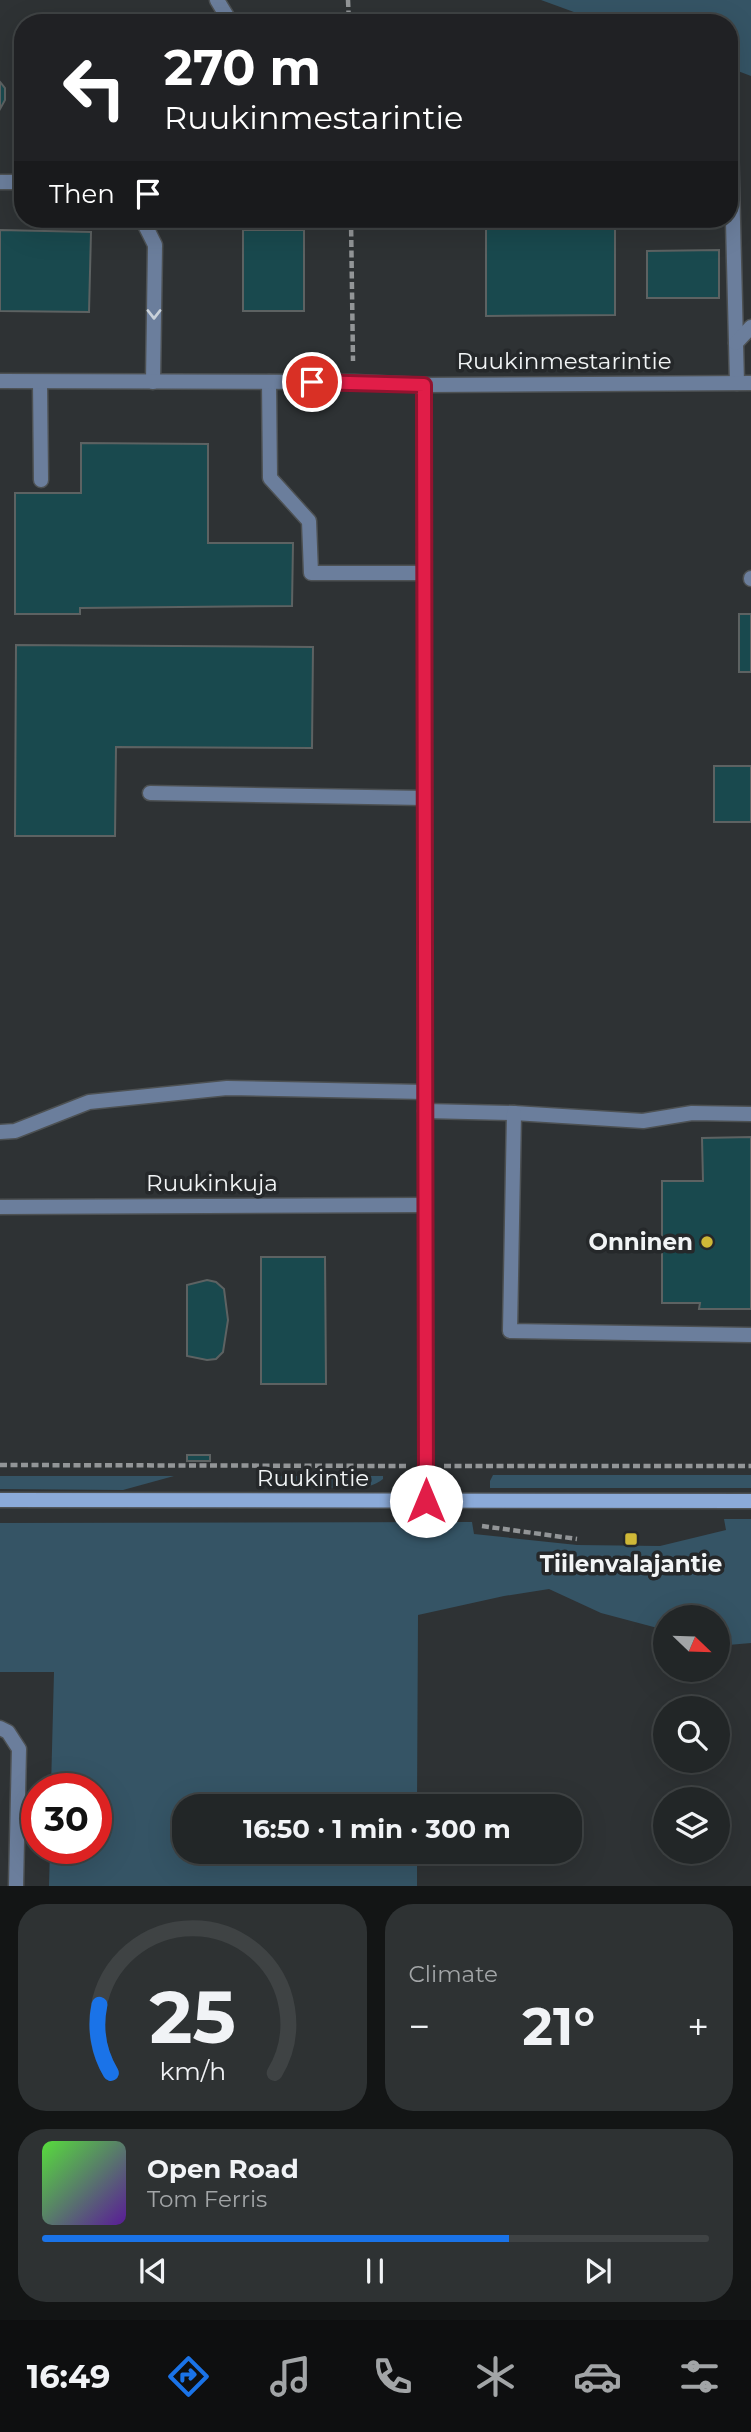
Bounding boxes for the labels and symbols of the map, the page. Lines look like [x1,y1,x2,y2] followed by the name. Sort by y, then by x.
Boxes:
[146,309,162,319] one-way arrow
[456,347,672,375] street label: Ruukinmestarintie
[282,352,342,412] pin
[146,1169,278,1197] street label: Ruukinkuja
[588,1228,693,1256] place label: Onninen
[699,1234,715,1250] marker: Onninen
[257,1464,369,1492] street label: Ruukintie
[389,1464,463,1538] position arrow
[623,1531,639,1547] marker: Tiilenvalajantie
[540,1550,722,1578] place label: Tiilenvalajantie
[653,1605,730,1682] north arrow
[21,1773,112,1864] speed limit sign: 30

